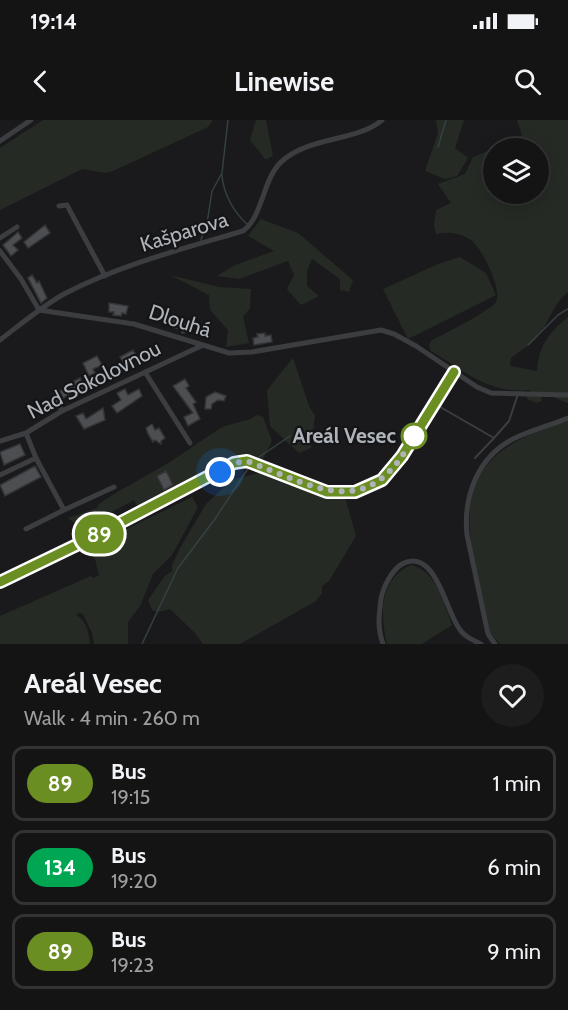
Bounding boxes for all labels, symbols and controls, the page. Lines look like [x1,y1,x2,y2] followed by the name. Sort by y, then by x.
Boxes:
[30,8,77,35] text: 19:14
[24,65,57,98] icon: back
[234,65,334,98] text: Linewise
[511,65,544,98] icon: search
[483,138,549,204] map controls
[483,138,549,204] button: layers
[137,206,231,257] street label: Kašparova
[146,299,214,342] street label: Dlouhá
[23,335,165,424] street label: Nad Sokolovnou
[293,423,396,448] place label: Areál Vesec
[401,423,427,449] marker: Areál Vesec
[205,457,235,487] your location
[72,514,126,554] line badge: 89
[87,522,111,547] text: 89
[481,664,544,727] button: heart
[24,666,162,700] text: Areál Vesec
[24,706,200,730] text: Walk · 4 min · 260 m
[111,758,146,785] text: Bus
[493,770,541,797] text: 1 min
[48,771,72,796] text: 89
[111,785,150,809] text: 19:15
[111,842,146,869] text: Bus
[487,854,541,881] text: 6 min
[44,855,76,880] text: 134
[111,869,157,893] text: 19:20
[111,926,146,953] text: Bus
[487,938,541,965] text: 9 min
[48,939,72,964] text: 89
[111,953,154,977] text: 19:23

